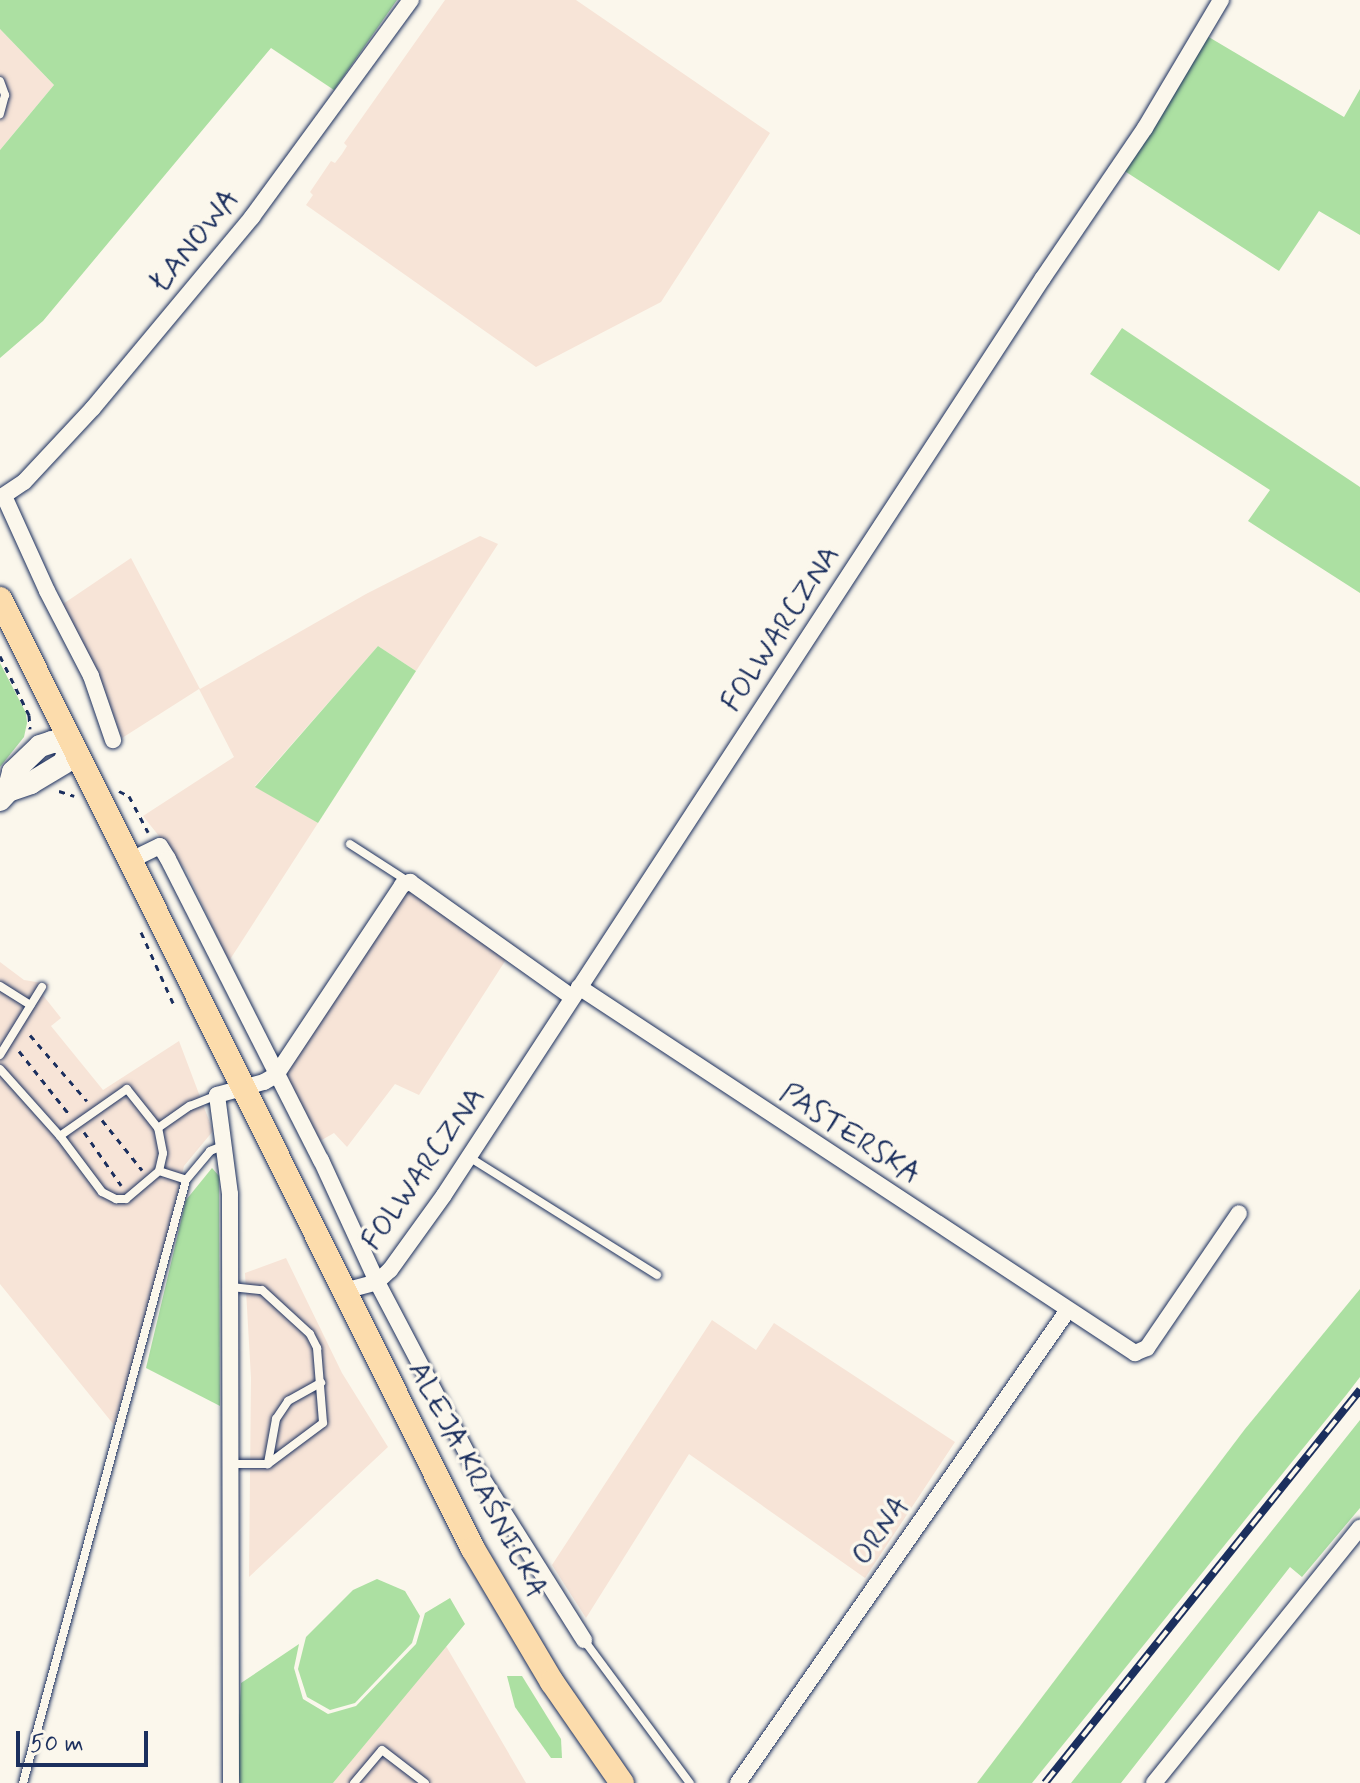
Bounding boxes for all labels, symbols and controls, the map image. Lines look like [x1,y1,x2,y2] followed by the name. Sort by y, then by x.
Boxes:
[142,182,248,300] street label: ŁANOWA
[714,539,848,719] street label: FOLWARCZNA
[773,1075,927,1193] street label: PASTERSKA
[354,1080,494,1258] street label: FOLWARCZNA
[399,1354,555,1606] street label: ALEJA KRAŚNICKA
[844,1489,918,1573] street label: ORNA
[20,1715,152,1765] scale bar
[30,1729,84,1760] text: 50 m

